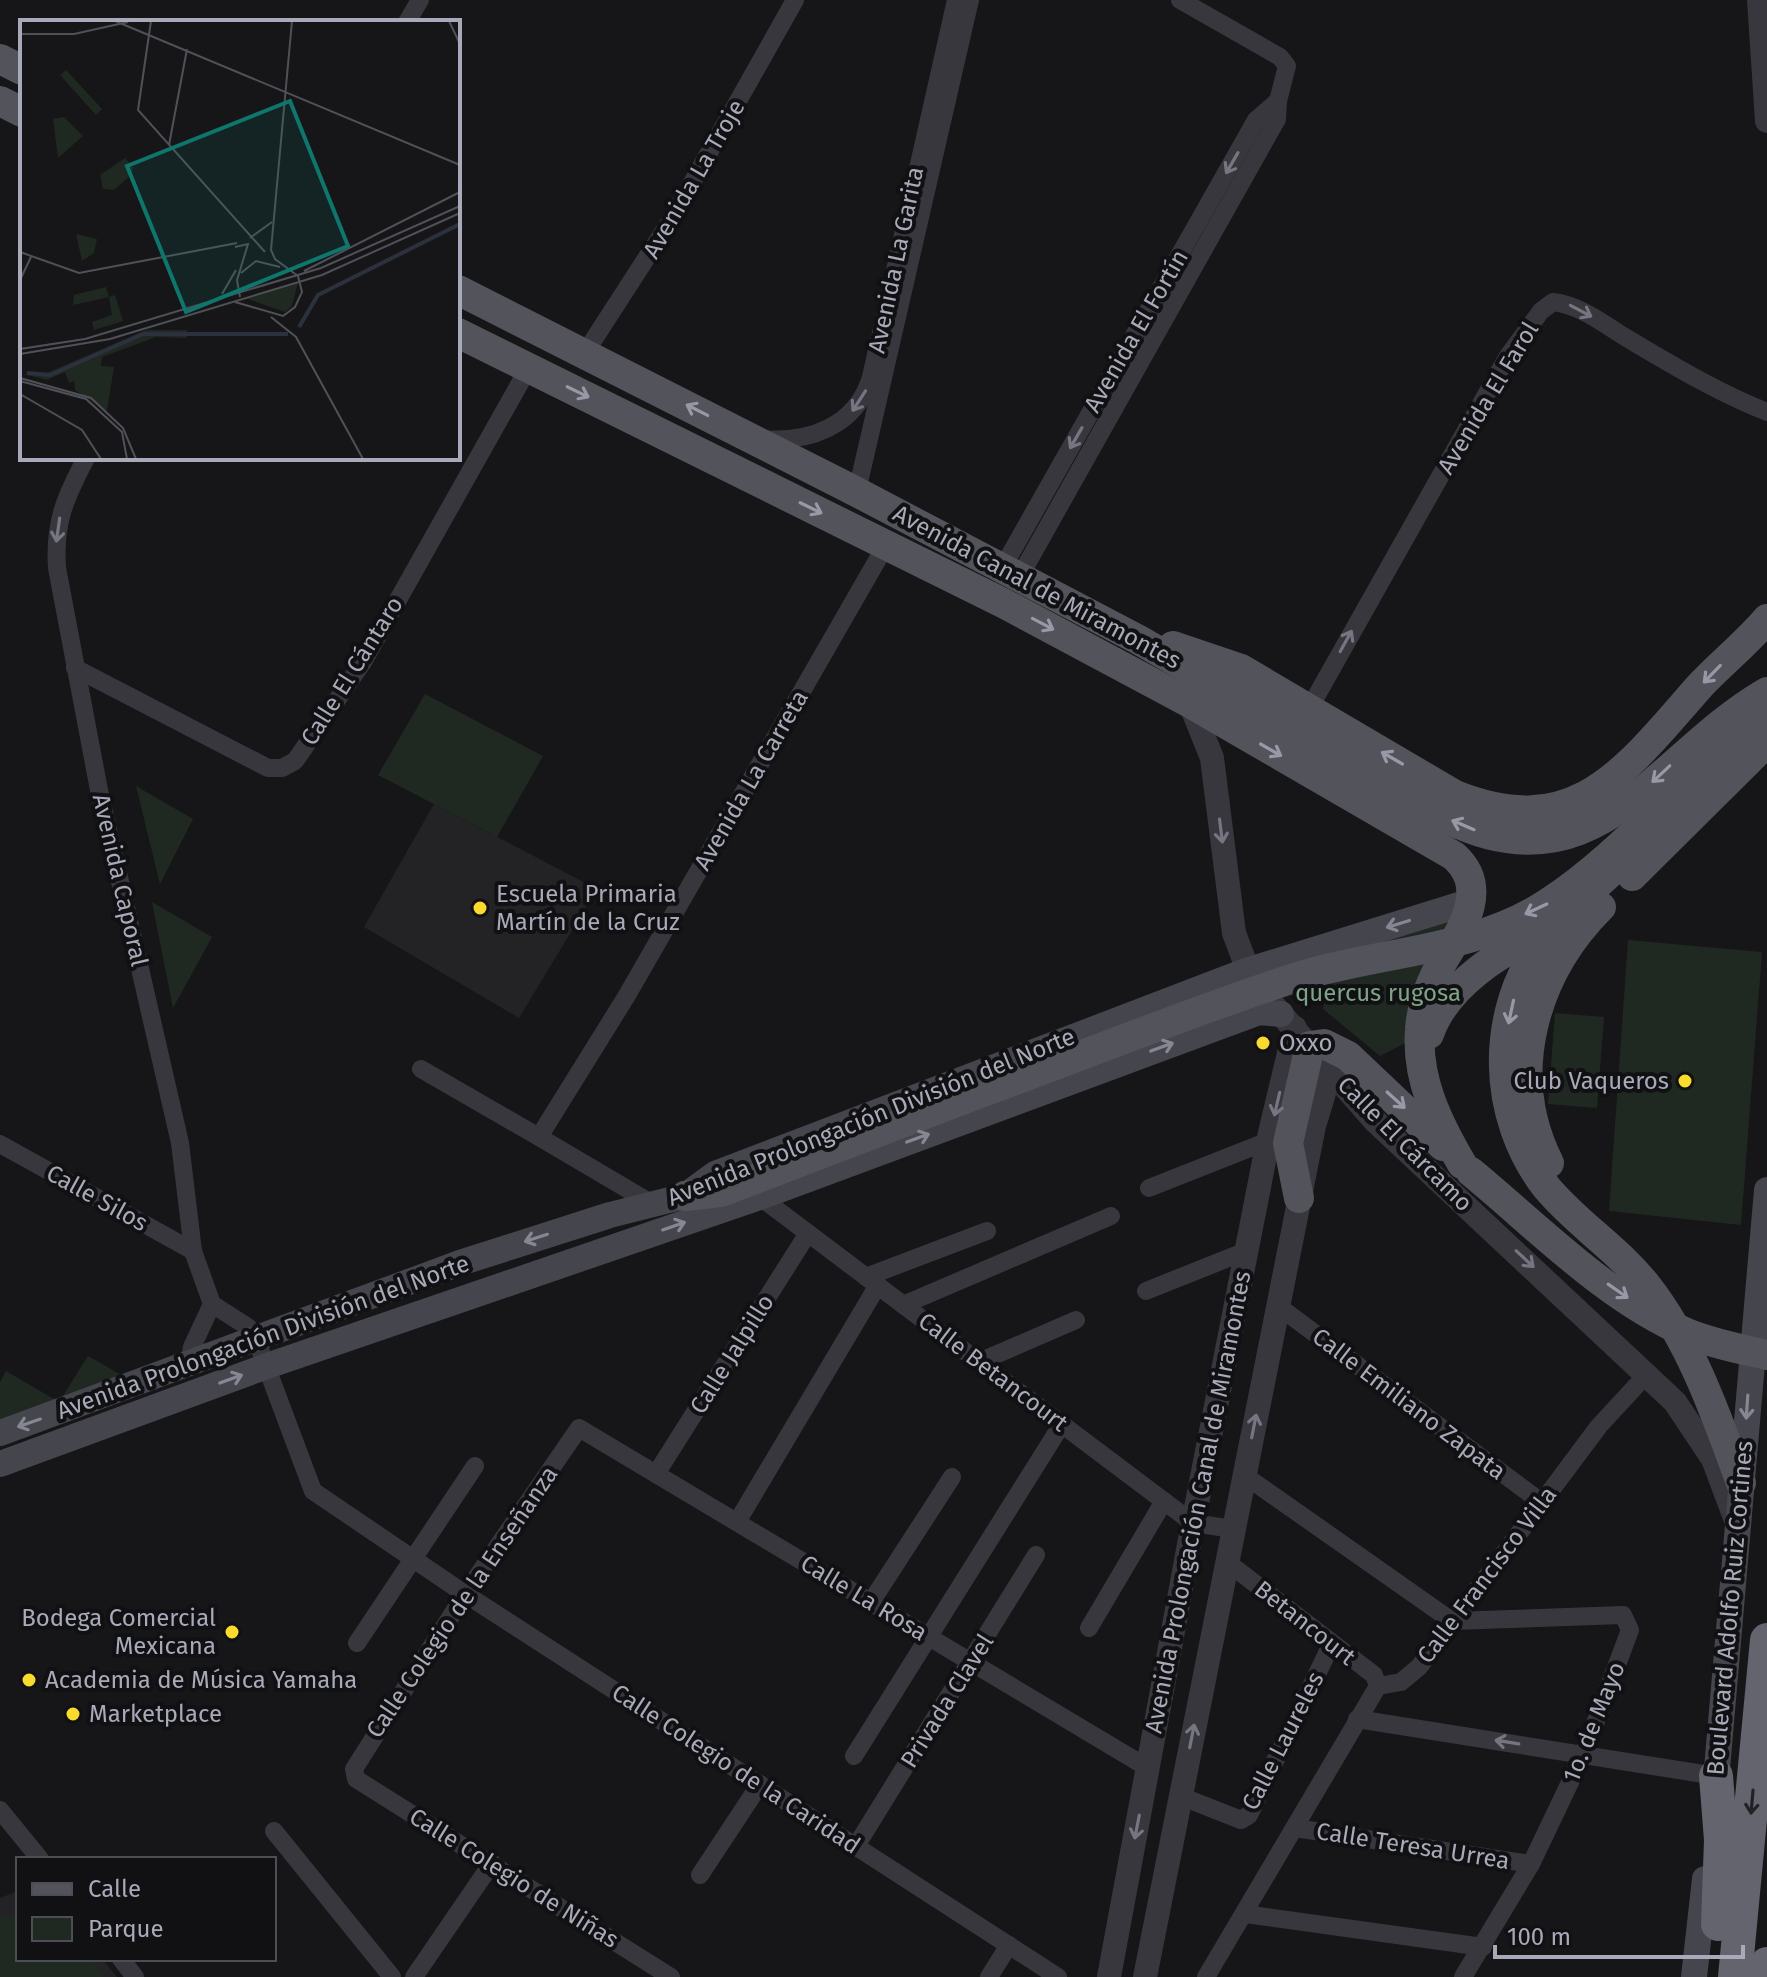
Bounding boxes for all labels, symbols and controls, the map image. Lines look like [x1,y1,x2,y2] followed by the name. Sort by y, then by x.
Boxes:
[20,20,460,460] inset map
[637,95,751,263] street label: Avenida La Troje
[1224,151,1240,174] one-way arrow
[863,164,929,356] street label: Avenida La Garita
[1078,245,1194,417] street label: Avenida El Fortín
[1568,303,1592,319] one-way arrow
[1432,317,1544,479] street label: Avenida El Farol
[566,384,590,400] one-way arrow
[850,390,867,412] one-way arrow
[686,402,710,417] one-way arrow
[1068,426,1084,449] one-way arrow
[888,499,1186,675] street label: Avenida Canal de Miramontes
[798,501,822,516] one-way arrow
[50,516,65,542] one-way arrow
[295,592,409,750] street label: Calle El Cántaro
[1031,617,1055,633] one-way arrow
[1339,629,1355,653] one-way arrow
[1703,664,1722,683] one-way arrow
[688,685,814,875] street label: Avenida La Carreta
[1259,742,1282,758] one-way arrow
[1381,750,1404,766] one-way arrow
[1652,764,1672,783] one-way arrow
[87,791,153,969] street label: Avenida Caporal
[1451,817,1476,832] one-way arrow
[1214,818,1229,844] one-way arrow
[496,880,680,936] place label: Escuela Primaria Martín de la Cruz
[471,899,489,917] marker: Escuela Primaria Martín de la Cruz
[1524,902,1549,917] one-way arrow
[1385,917,1411,932] one-way arrow
[1295,979,1461,1007] park label: quercus rugosa
[1503,999,1518,1025] one-way arrow
[663,1022,1079,1212] street label: Avenida Prolongación División del Norte
[1279,1029,1332,1057] place label: Oxxo
[1254,1034,1272,1052] marker: Oxxo
[1149,1039,1174,1054] one-way arrow
[1514,1067,1669,1095] place label: Club Vaqueros
[1332,1071,1478,1217] street label: Calle El Cárcamo
[1676,1072,1694,1090] marker: Club Vaqueros
[1385,1090,1406,1109] one-way arrow
[1268,1091,1283,1117] one-way arrow
[906,1130,930,1144] one-way arrow
[42,1159,152,1237] street label: Calle Silos
[661,1218,686,1233] one-way arrow
[523,1231,549,1246] one-way arrow
[53,1249,473,1425] street label: Avenida Prolongación División del Norte
[1514,1250,1534,1268] one-way arrow
[1139,1268,1257,1736] street label: Avenida Prolongación Canal de Miramontes
[1607,1283,1629,1299] one-way arrow
[684,1289,780,1419] street label: Calle Jalpillo
[913,1307,1073,1437] street label: Calle Betancourt
[1307,1322,1511,1486] street label: Calle Emiliano Zapata
[218,1371,243,1385] one-way arrow
[1739,1393,1754,1420] one-way arrow
[1247,1413,1262,1439] one-way arrow
[16,1417,41,1432] one-way arrow
[1701,1440,1759,1776] street label: Boulevard Adolfo Ruiz Cortines
[361,1461,563,1743] street label: Calle Colegio de la Enseñanza
[1411,1481,1563,1669] street label: Calle Francisco Villa
[796,1549,932,1647] street label: Calle La Rosa
[1249,1575,1361,1671] street label: Betancourt
[21,1604,216,1660] place label: Bodega Comercial Mexicana
[223,1623,241,1641] marker: Bodega Comercial Mexicana
[895,1629,999,1773] street label: Privada Clavel
[1557,1658,1631,1786] street label: 1o. de Mayo
[45,1666,357,1694] place label: Academia de Música Yamaha
[1236,1667,1330,1815] street label: Calle Laureles
[20,1671,38,1689] marker: Academia de Música Yamaha
[607,1678,865,1860] street label: Calle Colegio de la Caridad
[89,1700,222,1728] place label: Marketplace
[64,1705,82,1723] marker: Marketplace
[1186,1723,1201,1749] one-way arrow
[1495,1734,1520,1749] one-way arrow
[1744,1788,1759,1815] one-way arrow
[404,1802,624,1954] street label: Calle Colegio de Niñas
[1129,1814,1144,1839] one-way arrow
[1314,1817,1512,1875] street label: Calle Teresa Urrea
[16,1857,276,1961] legend
[88,1875,141,1903] text: Calle
[1495,1909,1743,1959] scale bar
[88,1915,164,1943] text: Parque
[1507,1923,1571,1951] text: 100 m

